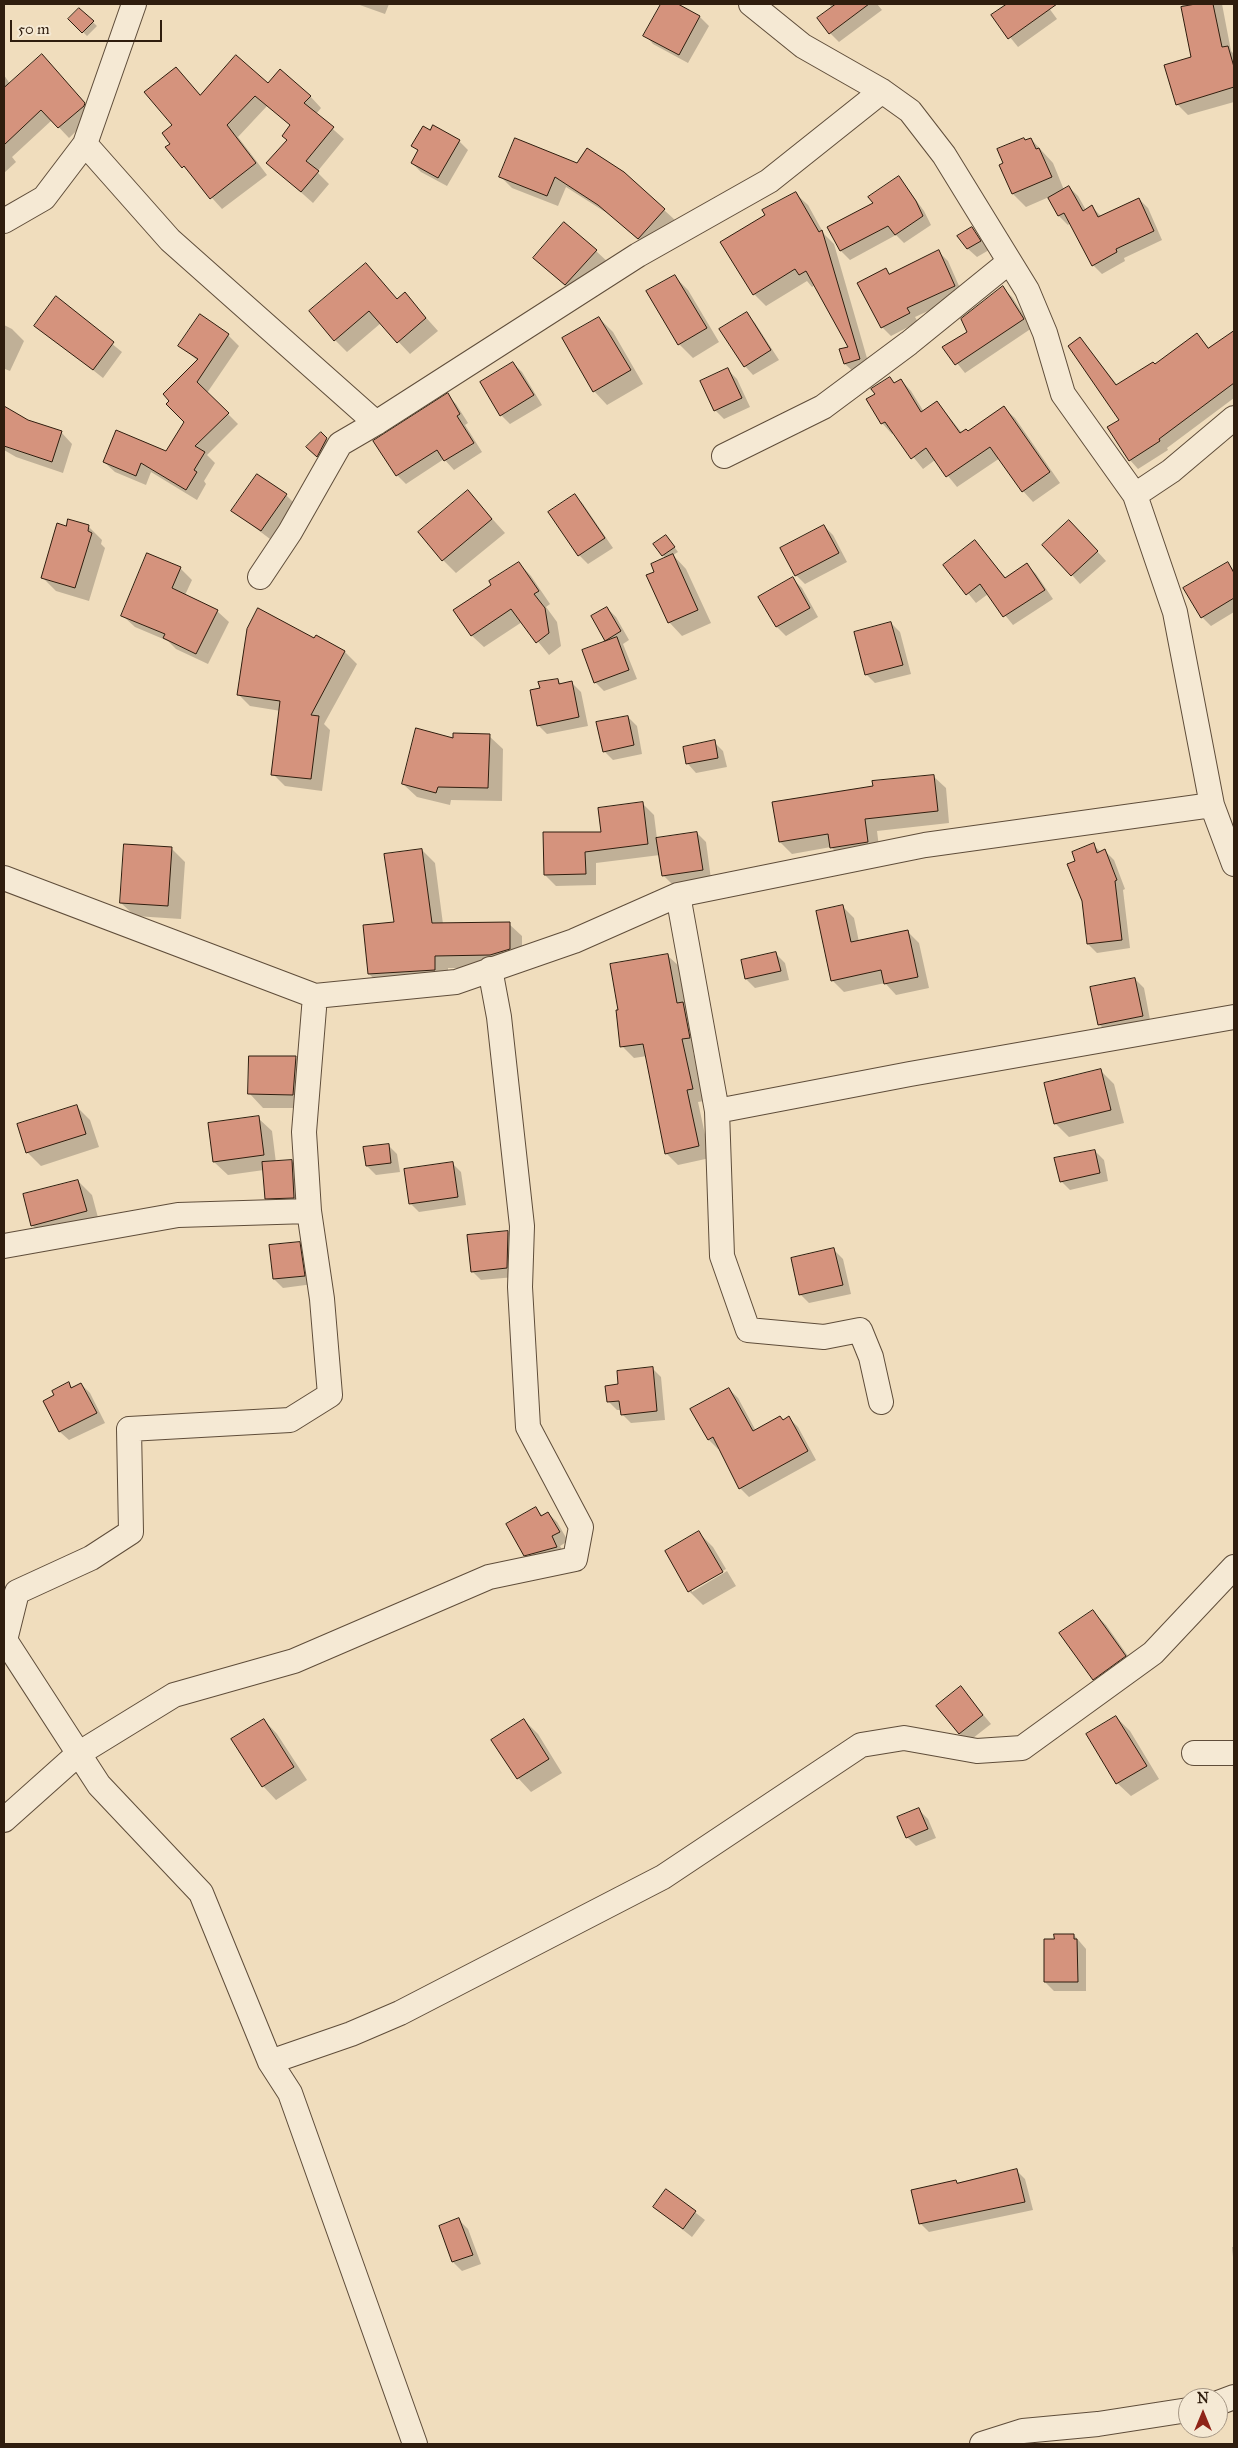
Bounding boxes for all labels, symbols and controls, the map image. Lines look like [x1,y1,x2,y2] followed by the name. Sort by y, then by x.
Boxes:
[12,10,165,42] scale bar
[18,20,50,38] text: 50 m
[1178,2388,1228,2438] north arrow
[1197,2390,1209,2407] text: N

